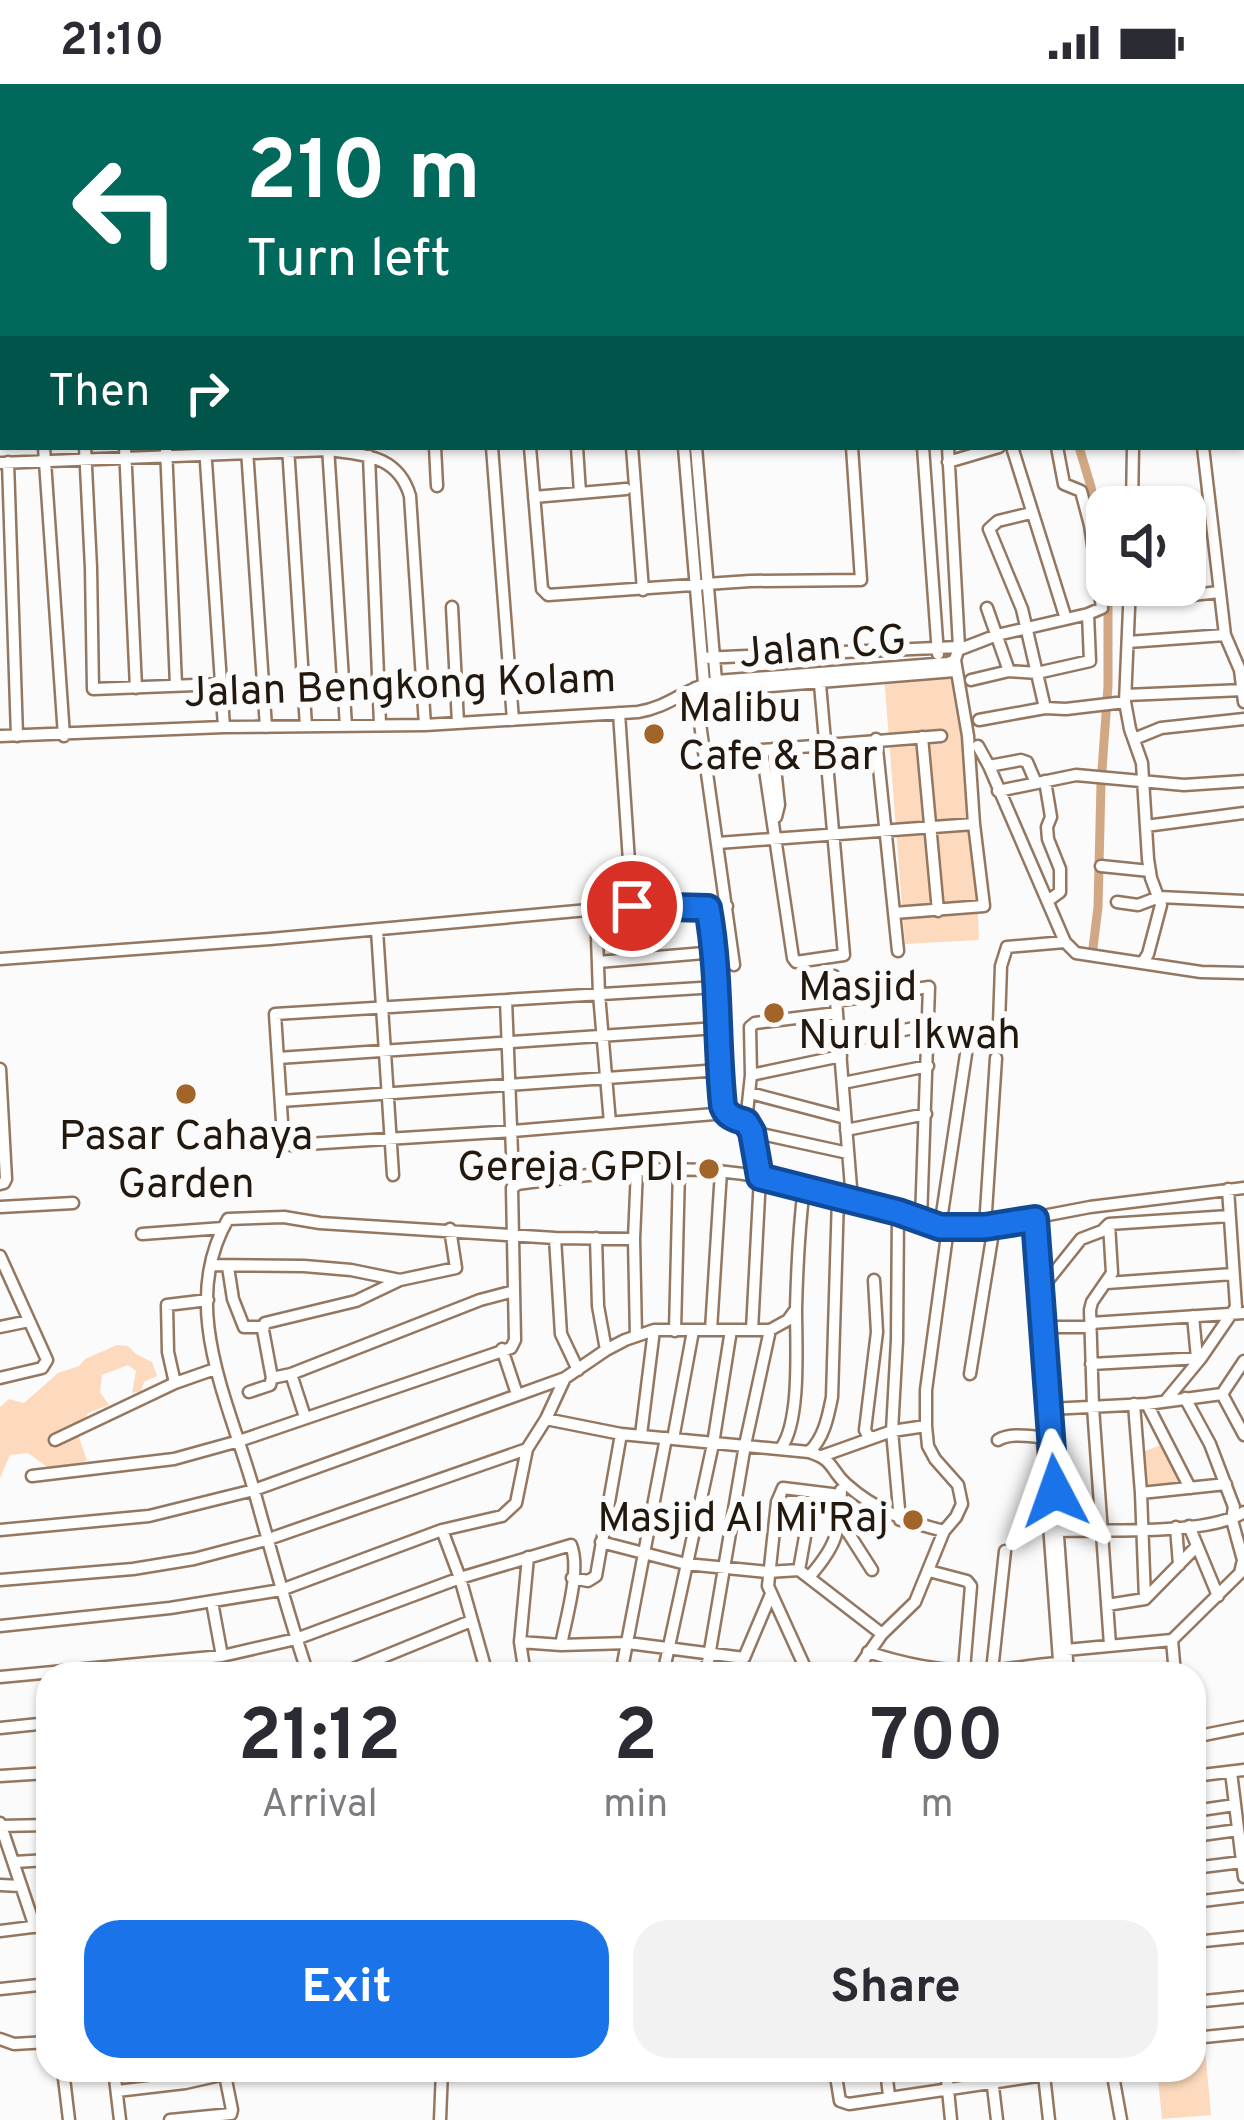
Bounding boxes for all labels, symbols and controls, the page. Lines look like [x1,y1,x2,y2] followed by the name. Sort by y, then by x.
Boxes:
[60,14,164,71] text: 21:10
[246,123,481,229] text: 210 m
[48,132,204,288] icon: left
[246,227,451,296] text: Turn left
[174,360,240,426] icon: right
[48,365,150,422] text: Then
[1086,486,1206,606] map controls
[1086,486,1206,606] button: sound
[737,615,909,683] street label: Jalan CG
[183,654,617,722] street label: Jalan Bengkong Kolam
[678,684,878,785] place label: Malibu Cafe & Bar
[641,721,667,747] marker: Malibu Cafe & Bar
[581,855,683,957] pin
[599,873,665,939] icon: arrive
[798,963,1021,1064] place label: Masjid Nurul Ikwah
[761,1000,787,1026] marker: Masjid Nurul Ikwah
[173,1081,199,1107] marker: Pasar Cahaya Garden
[59,1112,313,1213] place label: Pasar Cahaya Garden
[457,1143,685,1196] place label: Gereja GPDI
[696,1156,722,1182] marker: Gereja GPDI
[992,1428,1118,1554] position arrow
[597,1494,889,1547] place label: Masjid Al Mi'Raj
[900,1507,926,1533] marker: Masjid Al Mi'Raj
[238,1694,401,1786] text: 21:12
[614,1694,658,1786] text: 2
[870,1694,1004,1786] text: 700
[262,1782,378,1831] text: Arrival
[603,1782,668,1831] text: min
[921,1782,954,1831] text: m
[84,1920,609,2058] button: Exit
[633,1920,1158,2058] button: Share

